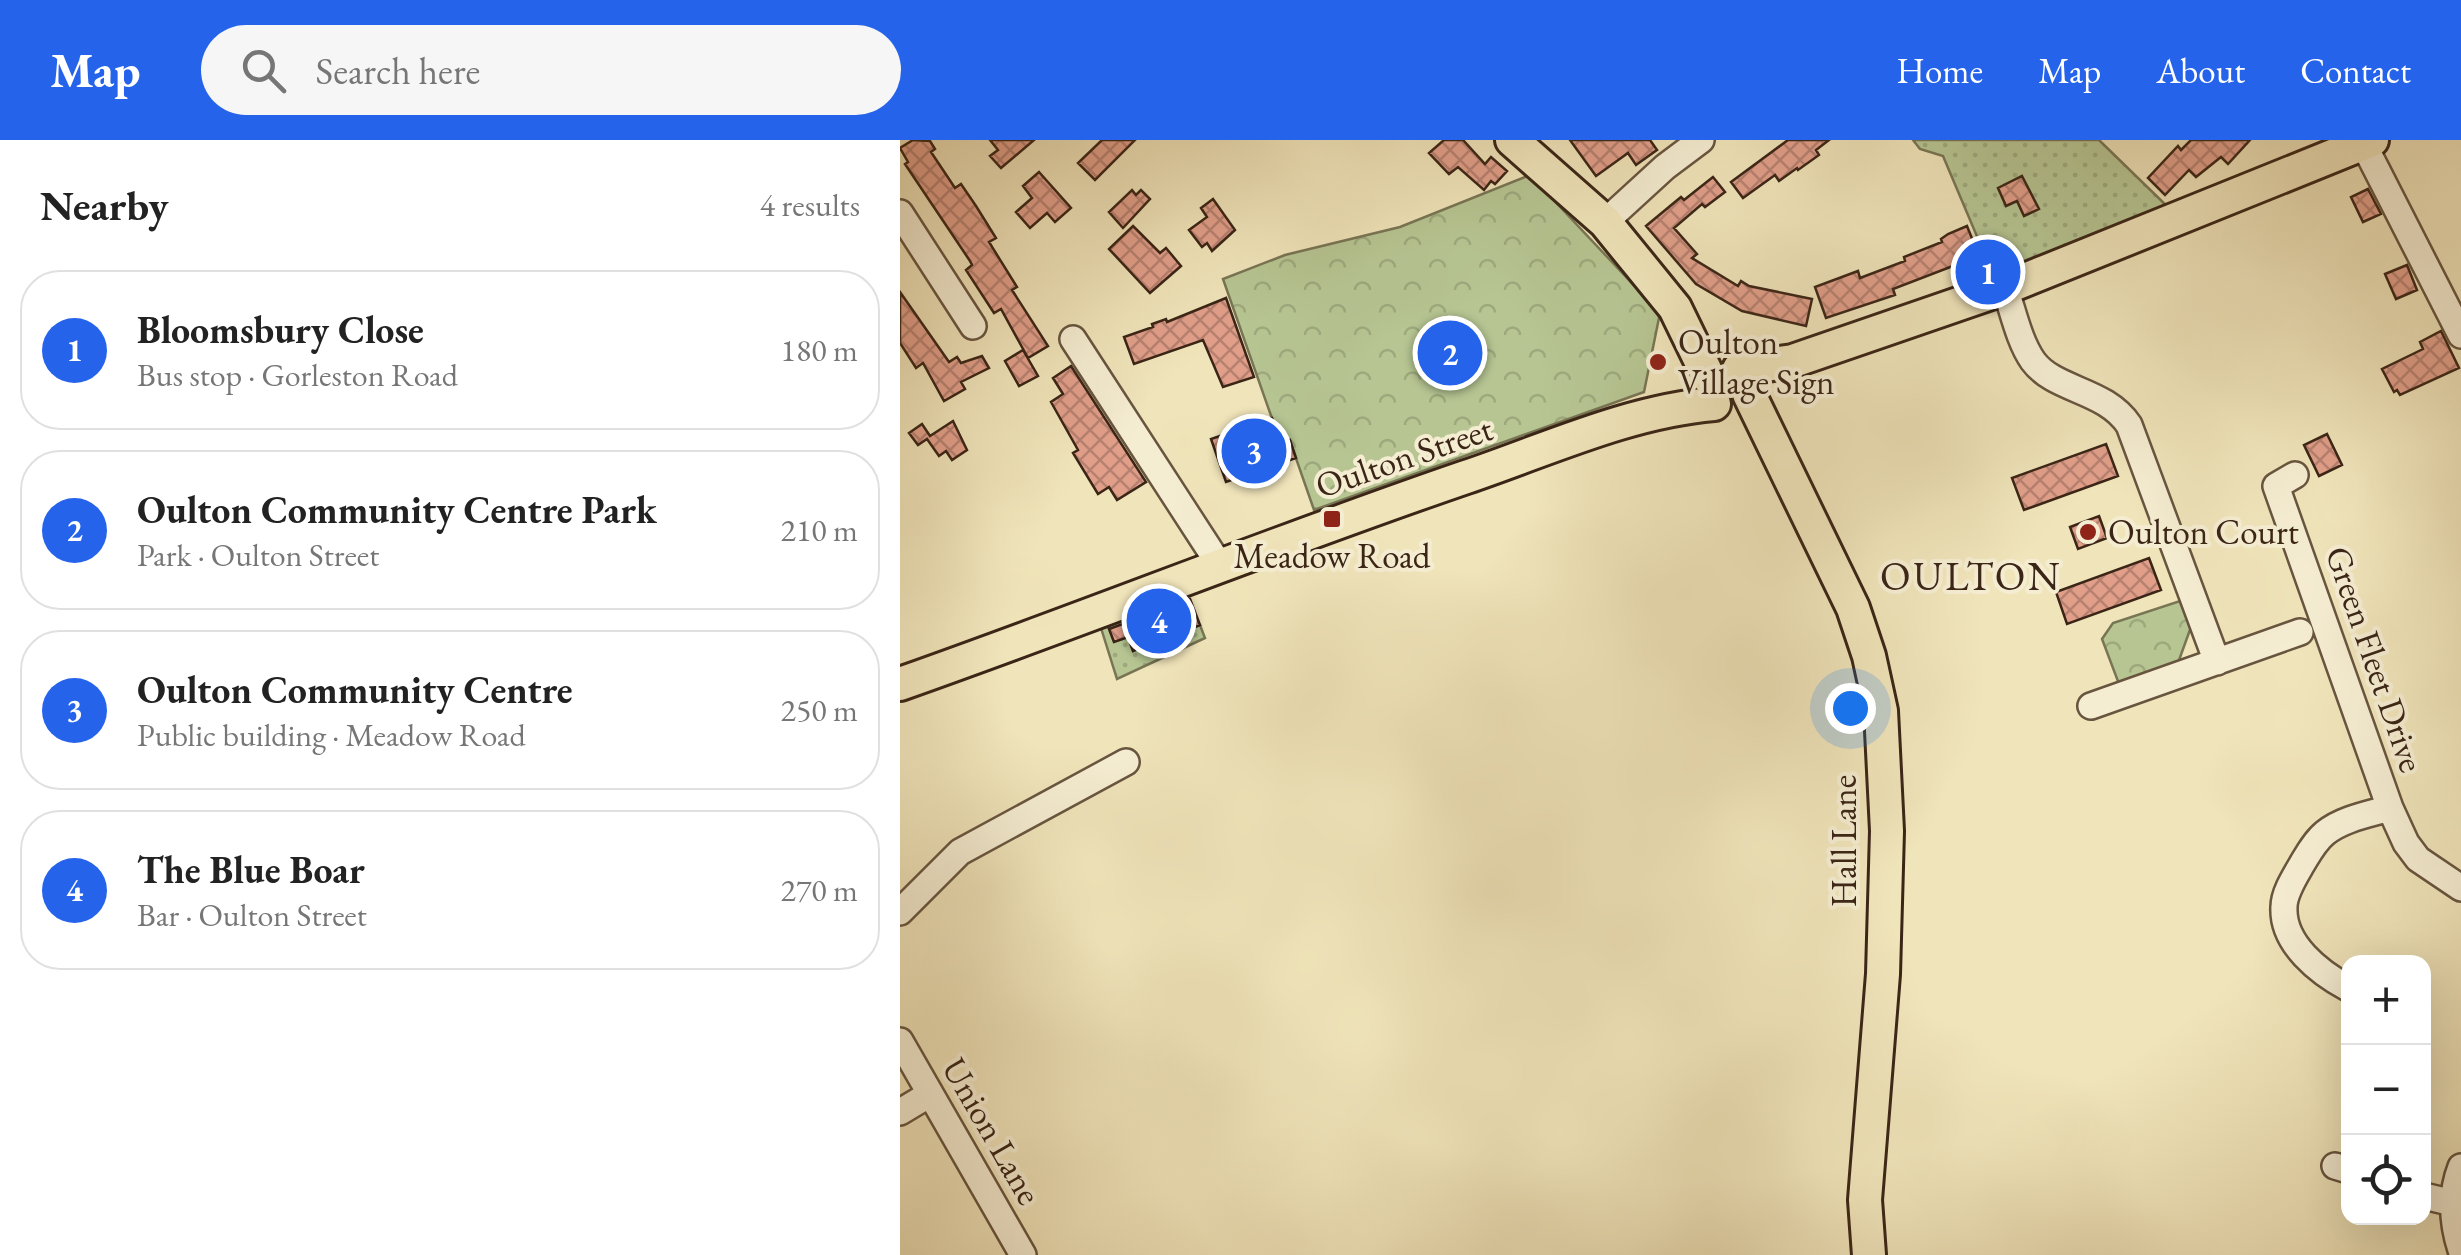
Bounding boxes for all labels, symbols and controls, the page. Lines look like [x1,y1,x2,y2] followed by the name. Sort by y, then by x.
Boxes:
[201,25,901,115] search box
[50,39,141,101] text: Map
[236,43,291,98] icon: search
[316,46,480,95] text: Search here
[1897,48,1983,93] text: Home
[2038,48,2101,93] text: Map
[2156,48,2245,93] text: About
[2300,48,2411,93] text: Contact
[40,178,169,233] text: Nearby
[760,184,860,226] text: 4 results
[1956,234,2020,310] pin: 1
[137,305,424,354] text: Bloomsbury Close
[1418,316,1482,390] pin: 2
[1678,319,1835,404] place label: Oulton Village Sign
[66,329,83,371] text: 1
[781,329,858,371] text: 180 m
[1647,351,1669,373] marker: Oulton Village Sign
[137,354,458,396] text: Bus stop · Gorleston Road
[1309,405,1498,508] street label: Oulton Street
[1222,414,1286,488] pin: 3
[137,485,657,534] text: Oulton Community Centre Park
[1321,508,1343,530] marker: Meadow Road
[66,509,83,551] text: 2
[781,509,858,551] text: 210 m
[2108,509,2299,554] place label: Oulton Court
[2077,521,2099,543] marker: Oulton Court
[1233,533,1431,578] place label: Meadow Road
[137,534,379,576] text: Park · Oulton Street
[2316,540,2435,778] street label: Green Fleet Drive
[1880,550,2062,602] district label: OULTON
[1126,584,1192,658] pin: 4
[137,665,573,714] text: Oulton Community Centre
[1825,683,1876,734] your location
[66,689,83,731] text: 3
[781,689,858,731] text: 250 m
[137,714,526,756] text: Public building · Meadow Road
[1821,775,1866,907] street label: Hall Lane
[137,845,365,894] text: The Blue Boar
[66,869,83,911] text: 4
[781,869,858,911] text: 270 m
[137,894,367,936] text: Bar · Oulton Street
[2341,955,2431,1225] map controls
[2341,955,2431,1045] button: +
[2341,1045,2431,1135] button: −
[932,1049,1052,1212] street label: Union Lane
[2341,1135,2431,1225] button: locate

